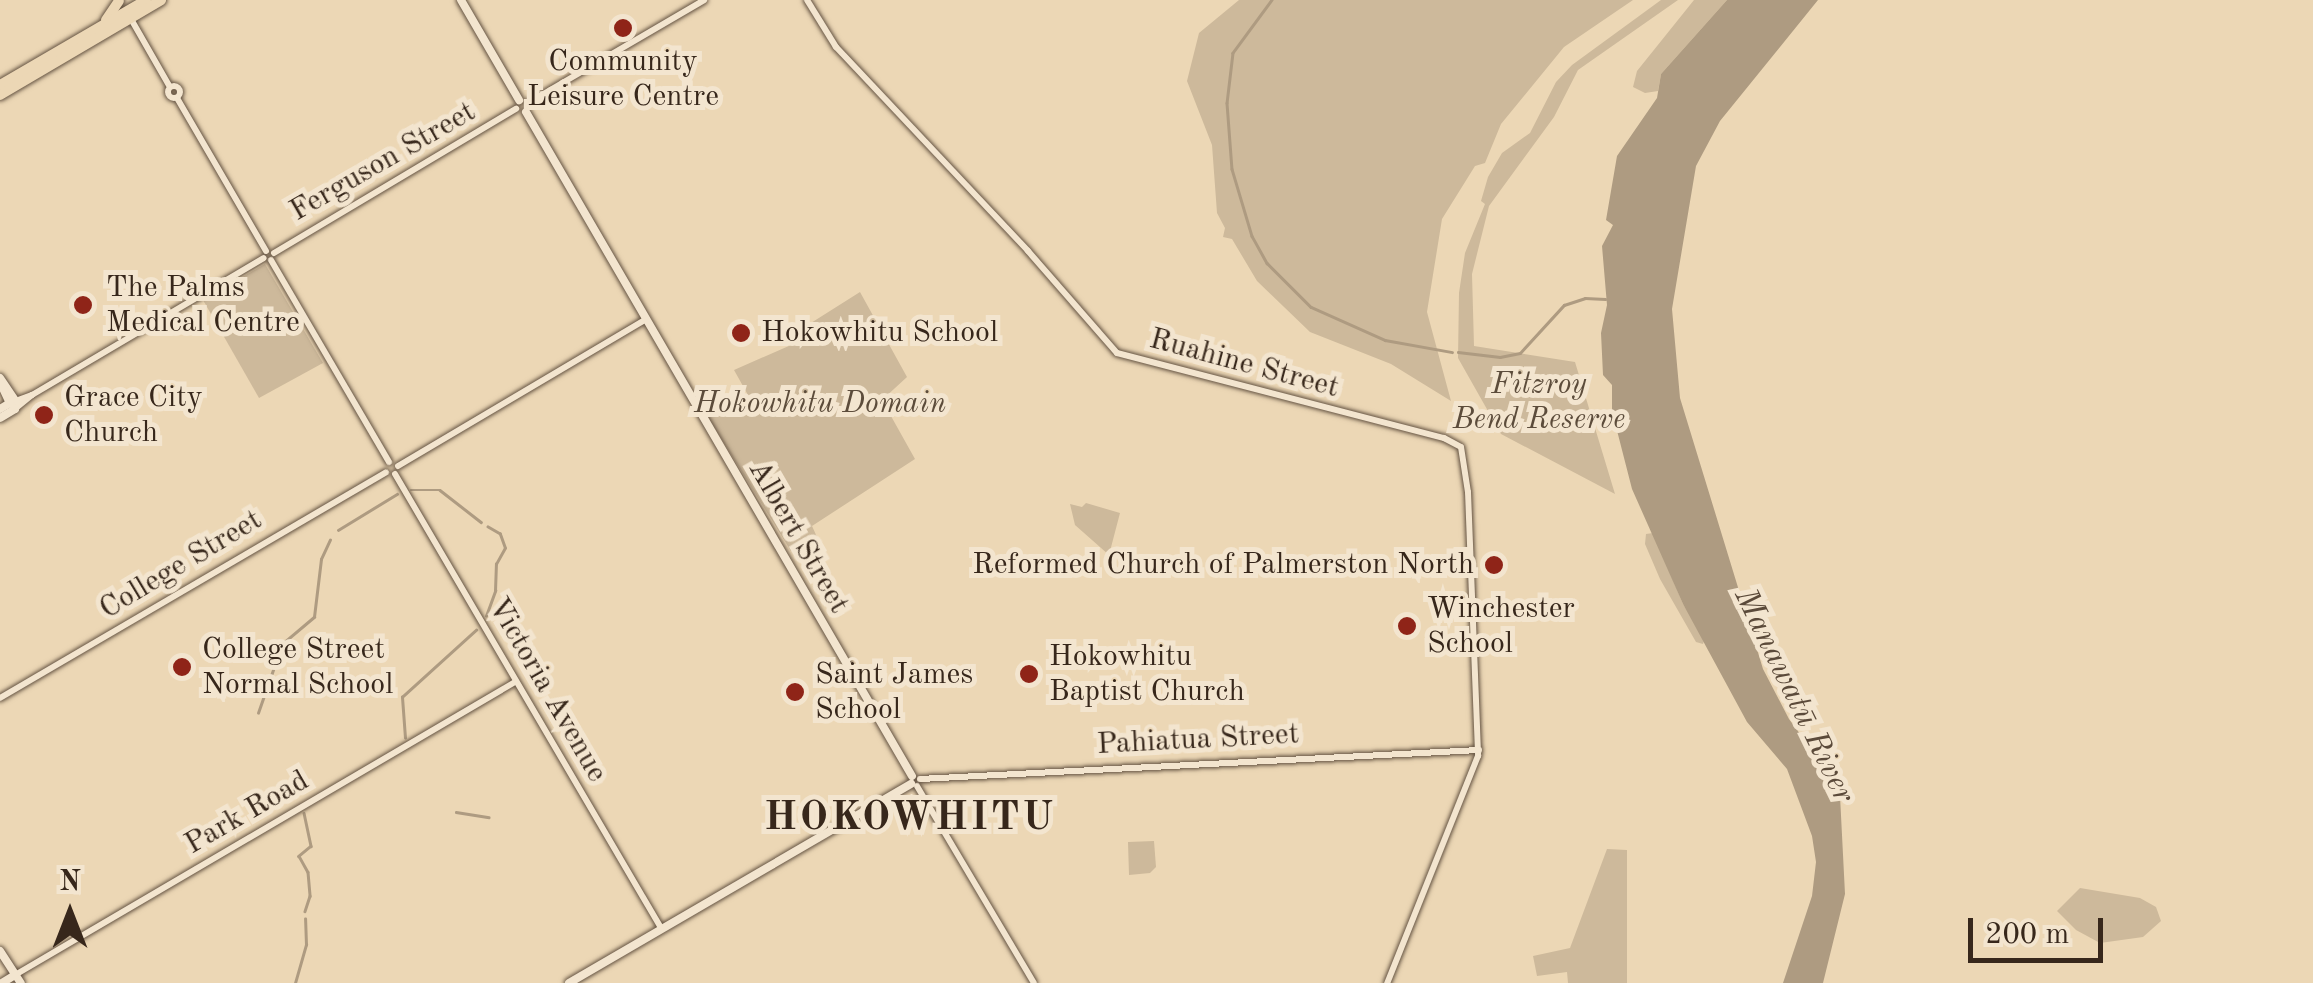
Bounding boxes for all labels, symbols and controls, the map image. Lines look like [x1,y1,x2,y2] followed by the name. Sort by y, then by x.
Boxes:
[612,17,634,39] marker: Community Leisure Centre
[527,44,719,114] place label: Community Leisure Centre
[284,94,482,230] street label: Ferguson Street
[106,270,300,340] place label: The Palms Medical Centre
[70,292,96,318] marker: The Palms Medical Centre
[761,315,998,351] place label: Hokowhitu School
[1145,321,1343,407] street label: Ruahine Street
[730,322,752,344] marker: Hokowhitu School
[1453,367,1625,438] park label: Fitzroy Bend Reserve
[64,380,203,450] place label: Grace City Church
[694,386,946,422] park label: Hokowhitu Domain
[33,404,55,426] marker: Grace City Church
[740,454,856,620] street label: Albert Street
[93,502,269,628] street label: College Street
[972,547,1474,583] place label: Reformed Church of Palmerston North
[1483,554,1505,576] marker: Reformed Church of Palmerston North
[1724,582,1862,810] water label: Manawatū River
[480,591,614,789] street label: Victoria Avenue
[1427,591,1575,662] place label: Winchester School
[1396,615,1418,637] marker: Winchester School
[202,632,393,702] place label: College Street Normal School
[1049,639,1245,710] place label: Hokowhitu Baptist Church
[171,656,193,678] marker: College Street Normal School
[815,657,973,728] place label: Saint James School
[1018,663,1040,685] marker: Hokowhitu Baptist Church
[784,681,806,703] marker: Saint James School
[1096,717,1300,763] street label: Pahiatua Street
[179,763,315,863] street label: Park Road
[764,795,1056,843] district label: HOKOWHITU
[20,863,120,963] north arrow
[59,869,81,897] text: N
[1973,898,2108,960] scale bar
[1985,920,2069,950] text: 200 m

